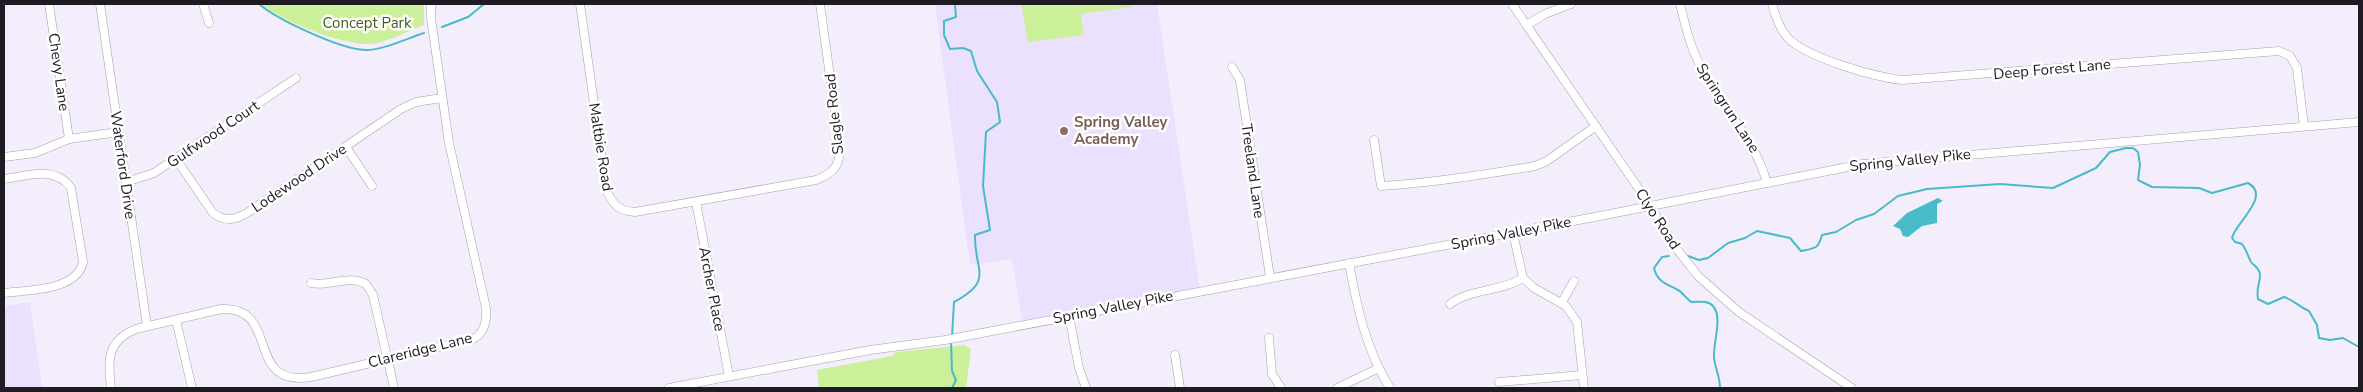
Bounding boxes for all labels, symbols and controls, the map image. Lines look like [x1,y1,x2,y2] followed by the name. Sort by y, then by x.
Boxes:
[323,13,412,33] park label: Concept Park
[44,32,74,112] street label: Chevy Lane
[1992,54,2112,84] street label: Deep Forest Lane
[1692,59,1764,157] street label: Springrun Lane
[820,72,848,156] street label: Slagle Road
[163,95,264,172] street label: Gulfwood Court
[584,101,618,193] street label: Maltbie Road
[106,110,140,220] street label: Waterford Drive
[1074,112,1168,149] place label: Spring Valley Academy
[1236,122,1270,220] street label: Treeland Lane
[1058,125,1070,137] marker: Spring Valley Academy
[248,139,350,217] street label: Lodewood Drive
[1848,144,1972,176] street label: Spring Valley Pike
[1631,185,1685,253] street label: Clyo Road
[1449,212,1573,254] street label: Spring Valley Pike
[694,245,730,333] street label: Archer Place
[1051,286,1175,328] street label: Spring Valley Pike
[366,327,474,373] street label: Clareridge Lane

